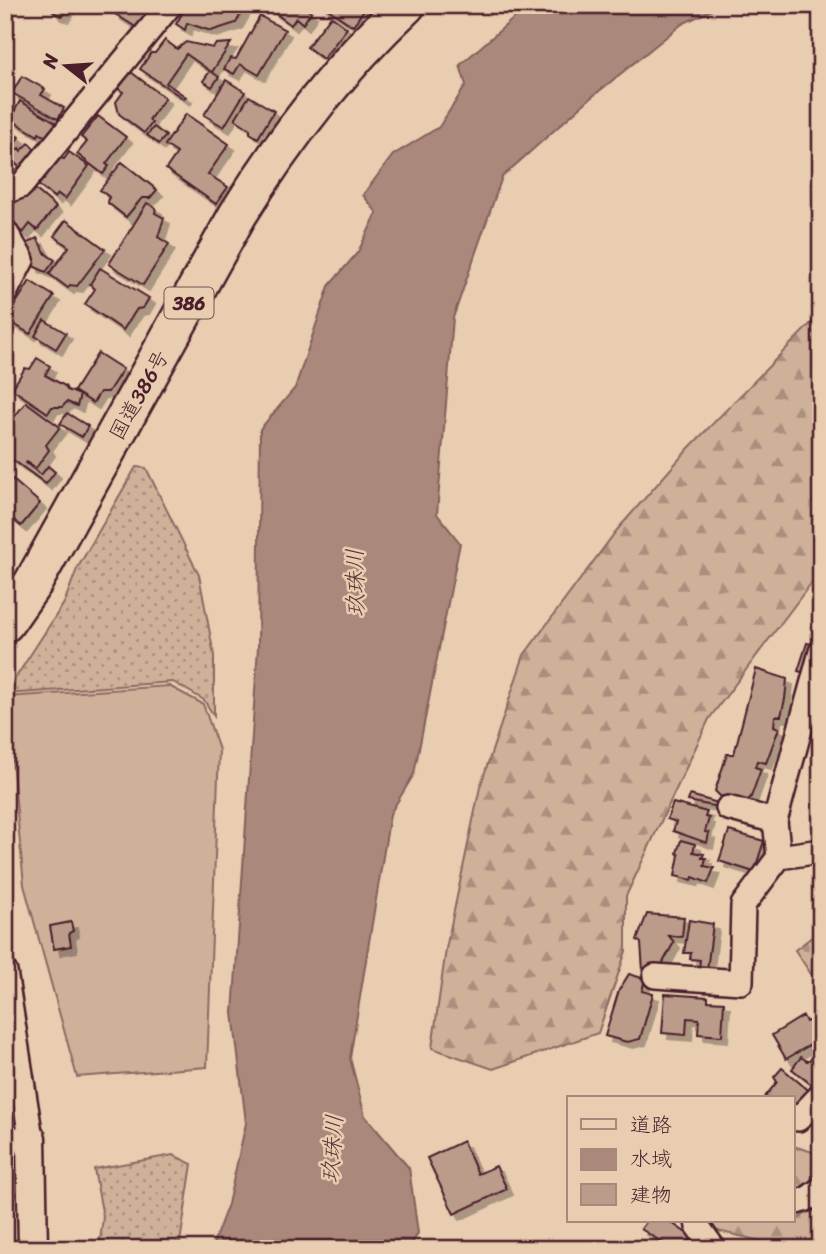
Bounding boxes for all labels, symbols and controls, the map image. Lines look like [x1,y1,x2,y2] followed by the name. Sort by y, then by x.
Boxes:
[32,32,102,102] north arrow
[32,49,68,73] text: N
[164,288,214,318] road number: 386
[98,342,180,448] street label: 国道386号
[334,548,377,618] water label: 玖珠川
[567,1096,794,1222] legend
[630,1106,672,1144] text: 道路
[310,1113,355,1185] water label: 玖珠川
[630,1140,672,1178] text: 水域
[630,1176,672,1214] text: 建物

